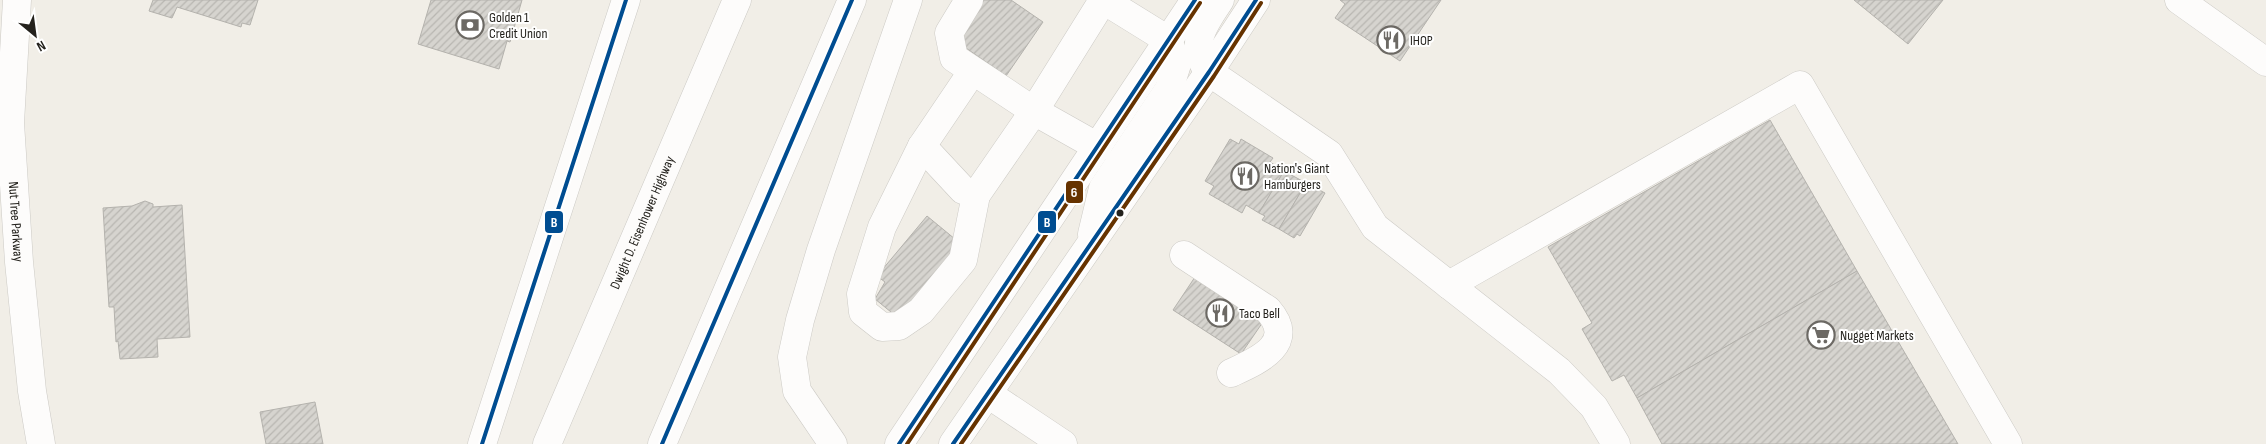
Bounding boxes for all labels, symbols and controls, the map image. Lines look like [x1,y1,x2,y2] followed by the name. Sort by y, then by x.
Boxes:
[489,9,547,42] place label: Golden 1 Credit Union
[10,10,60,60] north arrow
[455,10,485,40] bank icon: Golden 1 Credit Union
[1376,25,1406,55] restaurant icon: IHOP
[1410,32,1433,49] place label: IHOP
[34,37,48,55] text: N
[606,153,679,292] street label: Dwight D. Eisenhower Highway
[1264,160,1330,193] place label: Nation's Giant Hamburgers
[1230,161,1260,191] restaurant icon: Nation's Giant Hamburgers
[1065,180,1084,204] line badge: 6
[5,181,27,263] street label: Nut Tree Parkway
[1071,184,1078,201] text: 6
[1115,208,1125,218] unlabelled marker
[544,210,564,234] line badge: B
[1037,210,1057,234] line badge: B
[551,214,558,231] text: B
[1044,214,1051,231] text: B
[1205,298,1235,328] restaurant icon: Taco Bell
[1239,305,1280,322] place label: Taco Bell
[1806,320,1836,350] supermarket icon: Nugget Markets
[1840,327,1914,344] place label: Nugget Markets

